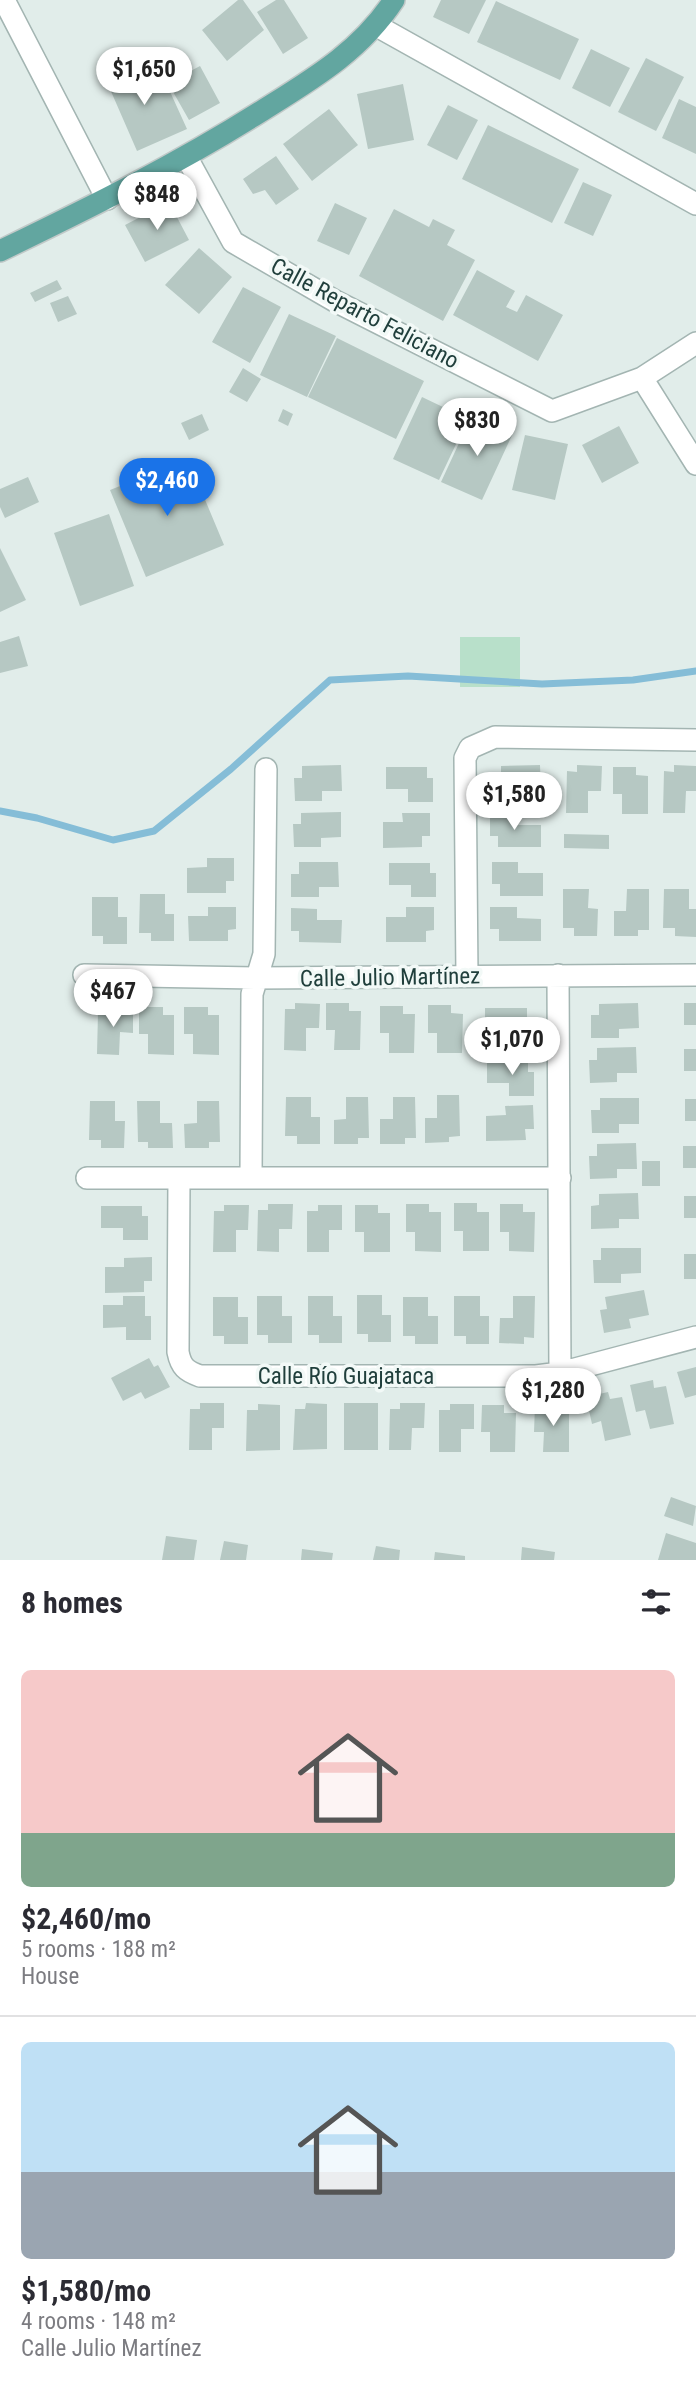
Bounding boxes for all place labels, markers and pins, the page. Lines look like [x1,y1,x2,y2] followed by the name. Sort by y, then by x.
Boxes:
[87,48,201,107] pin: $1,650
[116,173,198,232] pin: $848
[436,398,518,458] pin: $830
[110,458,224,518] pin: $2,460
[457,772,571,832] pin: $1,580
[72,970,154,1029] pin: $467
[455,1018,569,1077] pin: $1,070
[496,1368,610,1428] pin: $1,280

